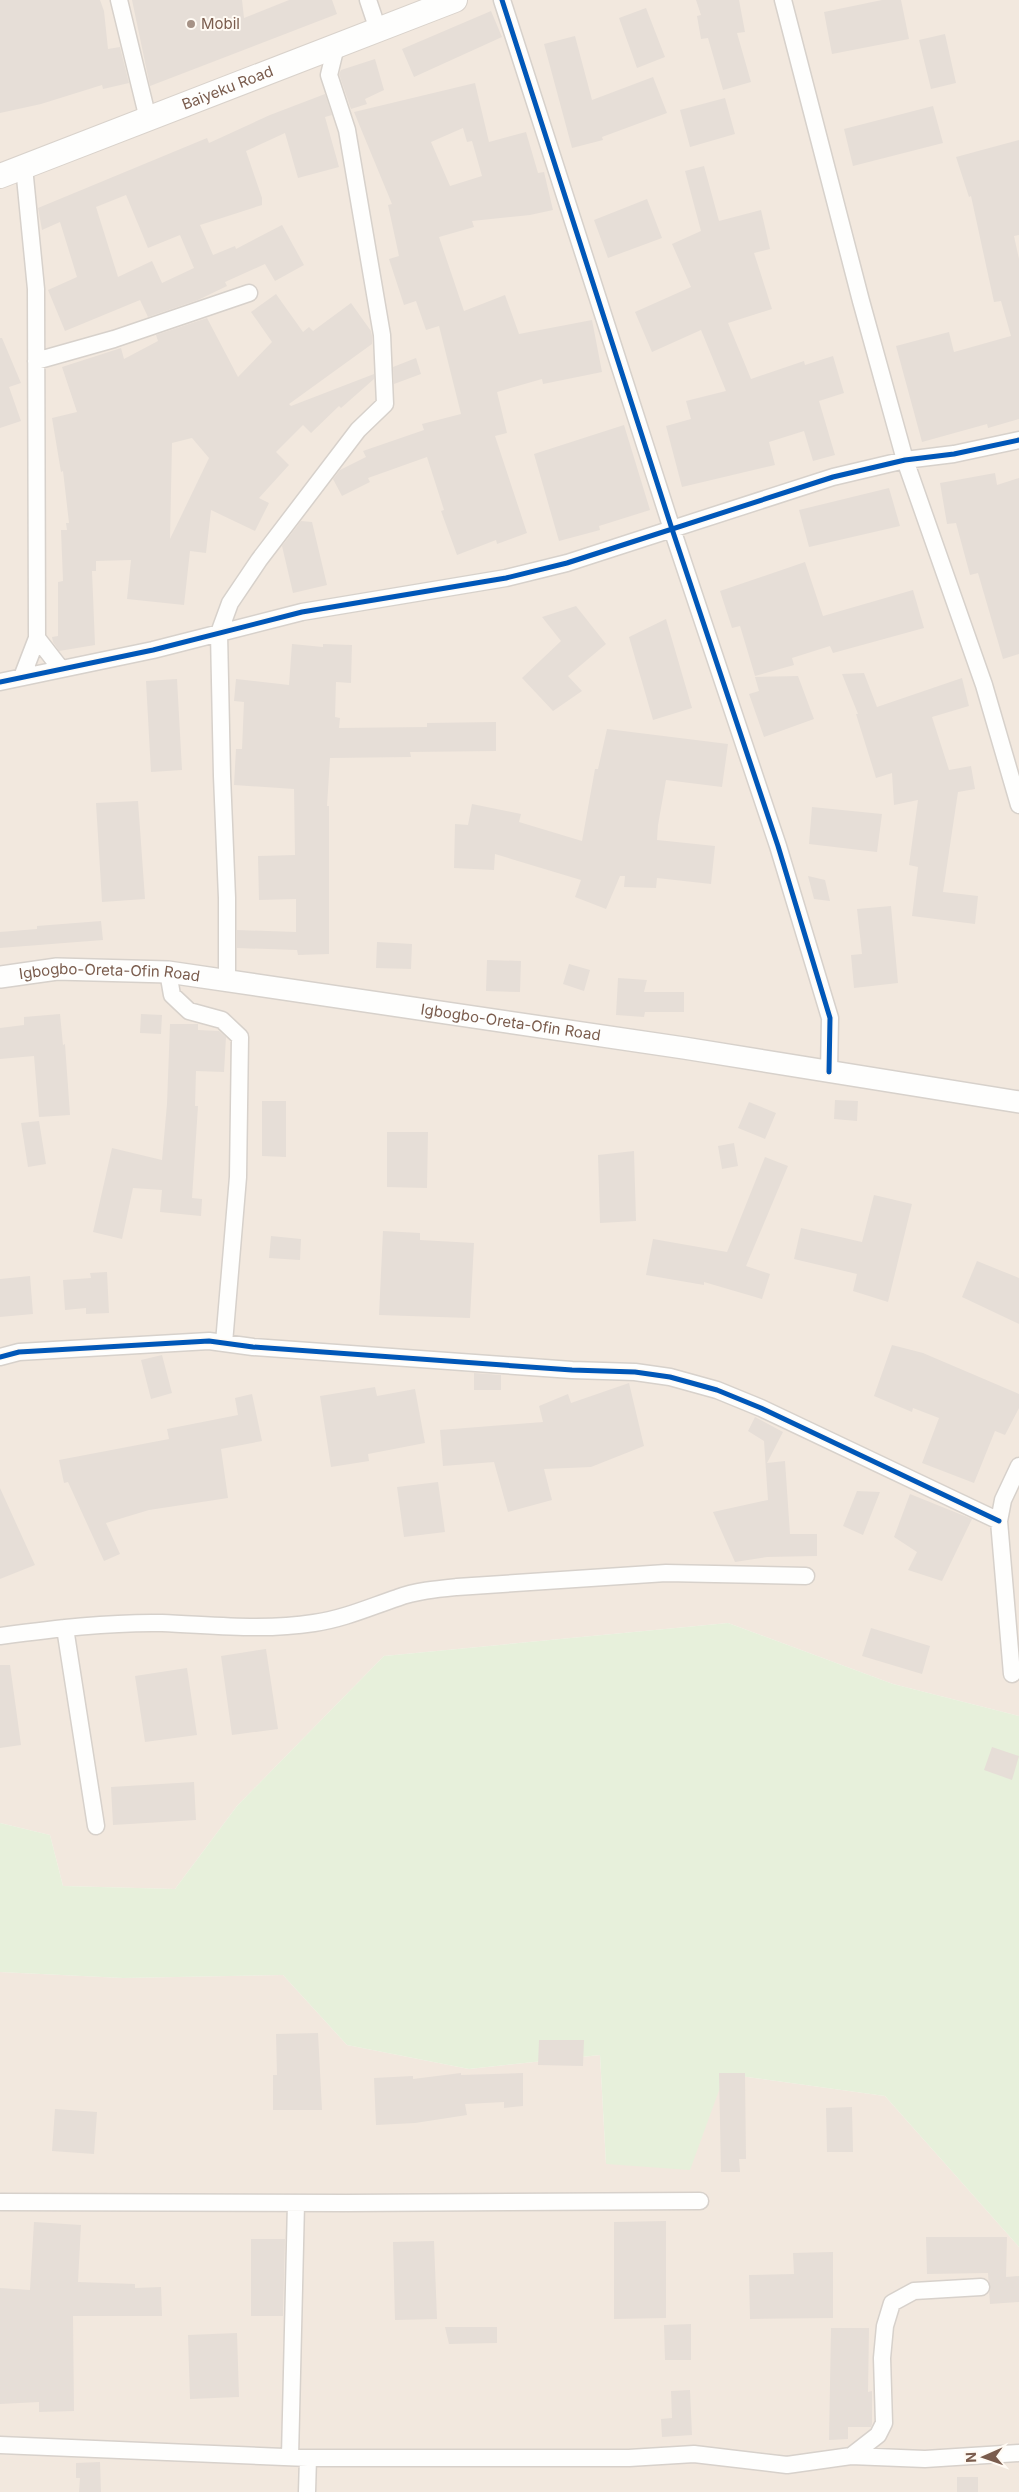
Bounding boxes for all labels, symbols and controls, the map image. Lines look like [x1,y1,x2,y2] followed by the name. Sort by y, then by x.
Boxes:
[201,14,240,33] place label: Mobil
[185,18,197,30] marker: Mobil
[179,61,276,114] street label: Baiyeku Road
[18,959,201,986] street label: Igbogbo-Oreta-Ofin Road
[420,999,602,1045] street label: Igbogbo-Oreta-Ofin Road
[959,2432,1009,2482] north arrow
[962,2452,979,2463] text: N

